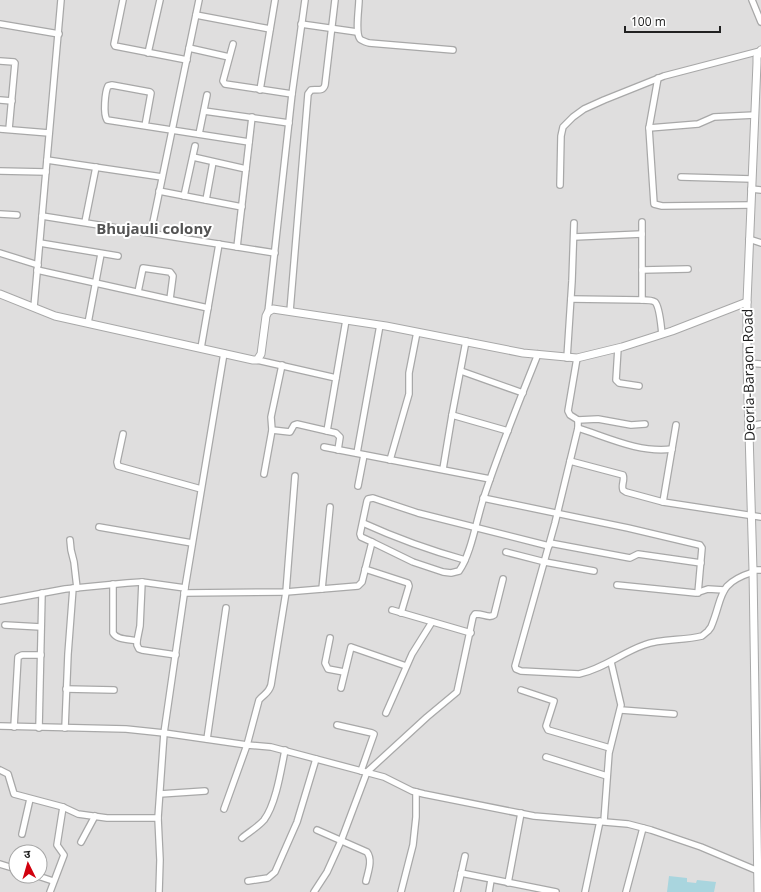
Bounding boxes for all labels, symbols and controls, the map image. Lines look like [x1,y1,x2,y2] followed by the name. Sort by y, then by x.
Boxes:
[625,8,720,34] scale bar
[631,13,666,30] text: 100 m
[96,218,212,238] district label: Bhujauli colony
[737,309,759,441] street label: Deoria-Baraon Road
[8,844,48,884] north arrow
[23,846,32,861] text: उ

